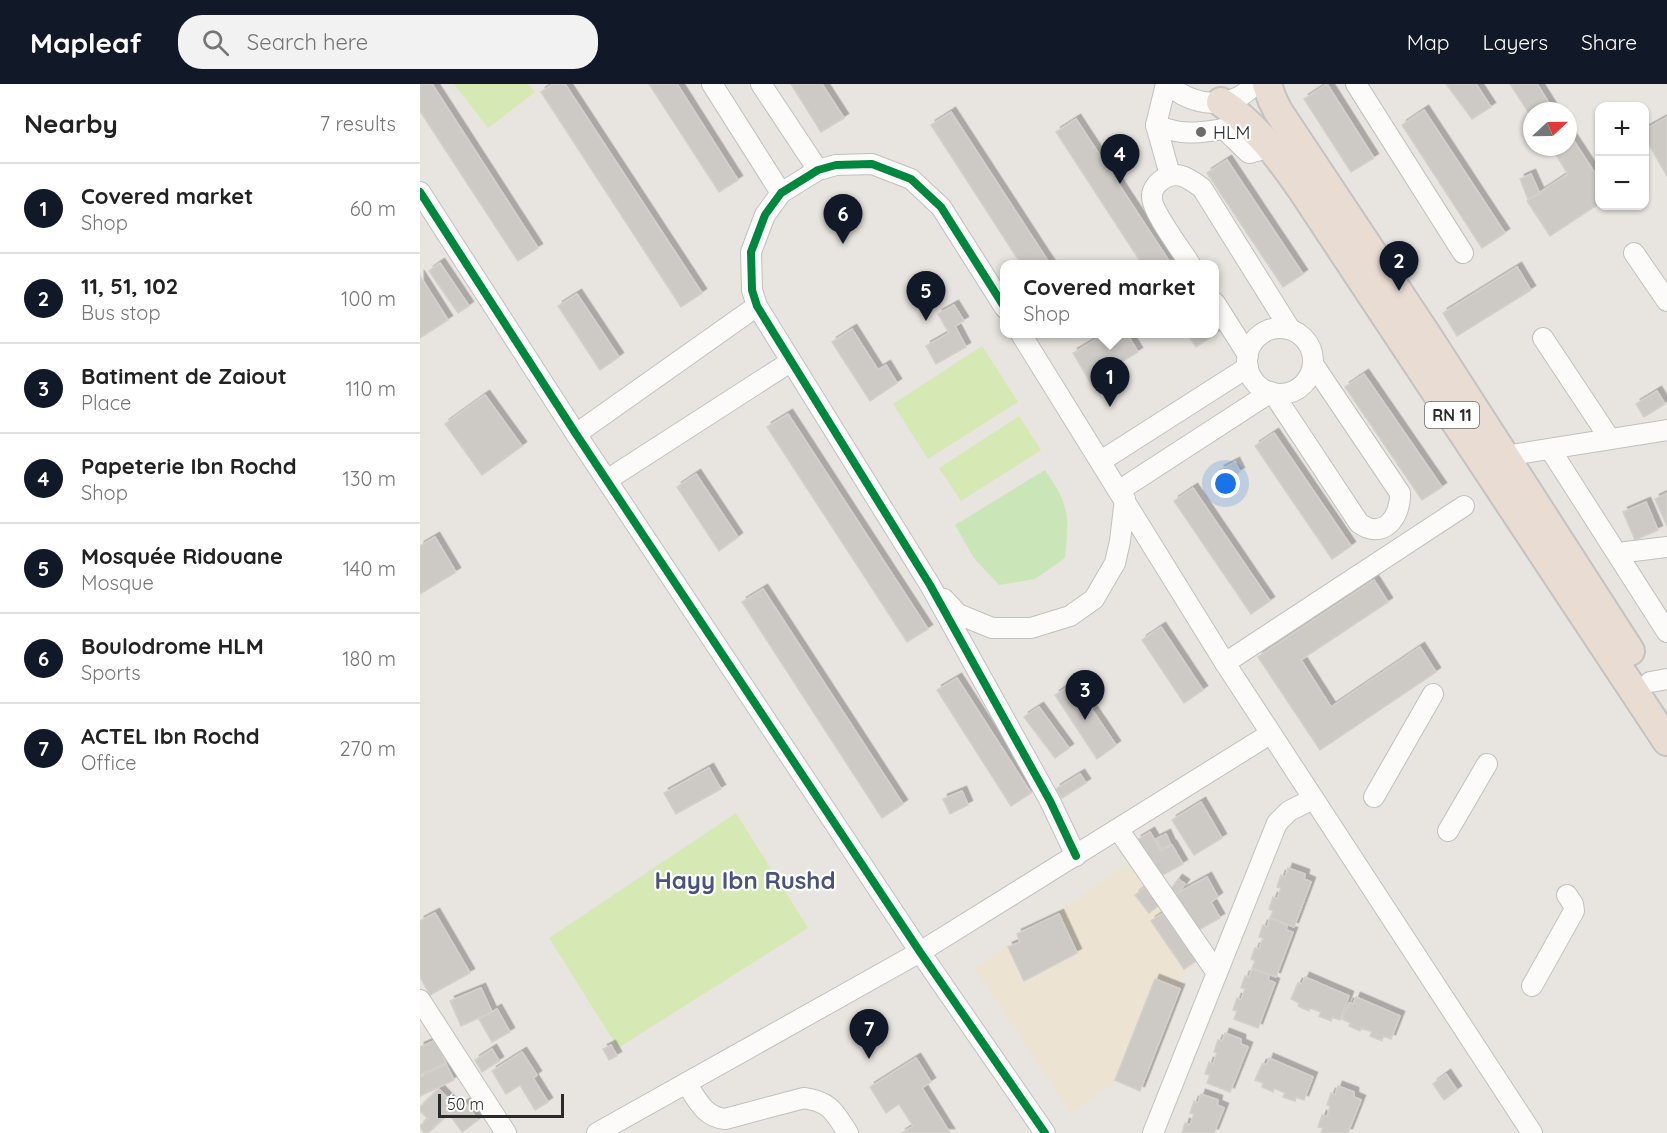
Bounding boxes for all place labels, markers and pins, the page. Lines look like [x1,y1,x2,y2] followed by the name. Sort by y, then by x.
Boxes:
[1213,121,1250,144] place label: HLM
[1194,125,1208,139] marker: HLM
[1100,135,1140,184] pin: 4
[824,194,862,244] pin: 6
[1380,242,1418,291] pin: 2
[906,272,946,321] pin: 5
[1090,358,1130,407] pin: 1
[1066,670,1104,720] pin: 3
[850,1010,888,1059] pin: 7

